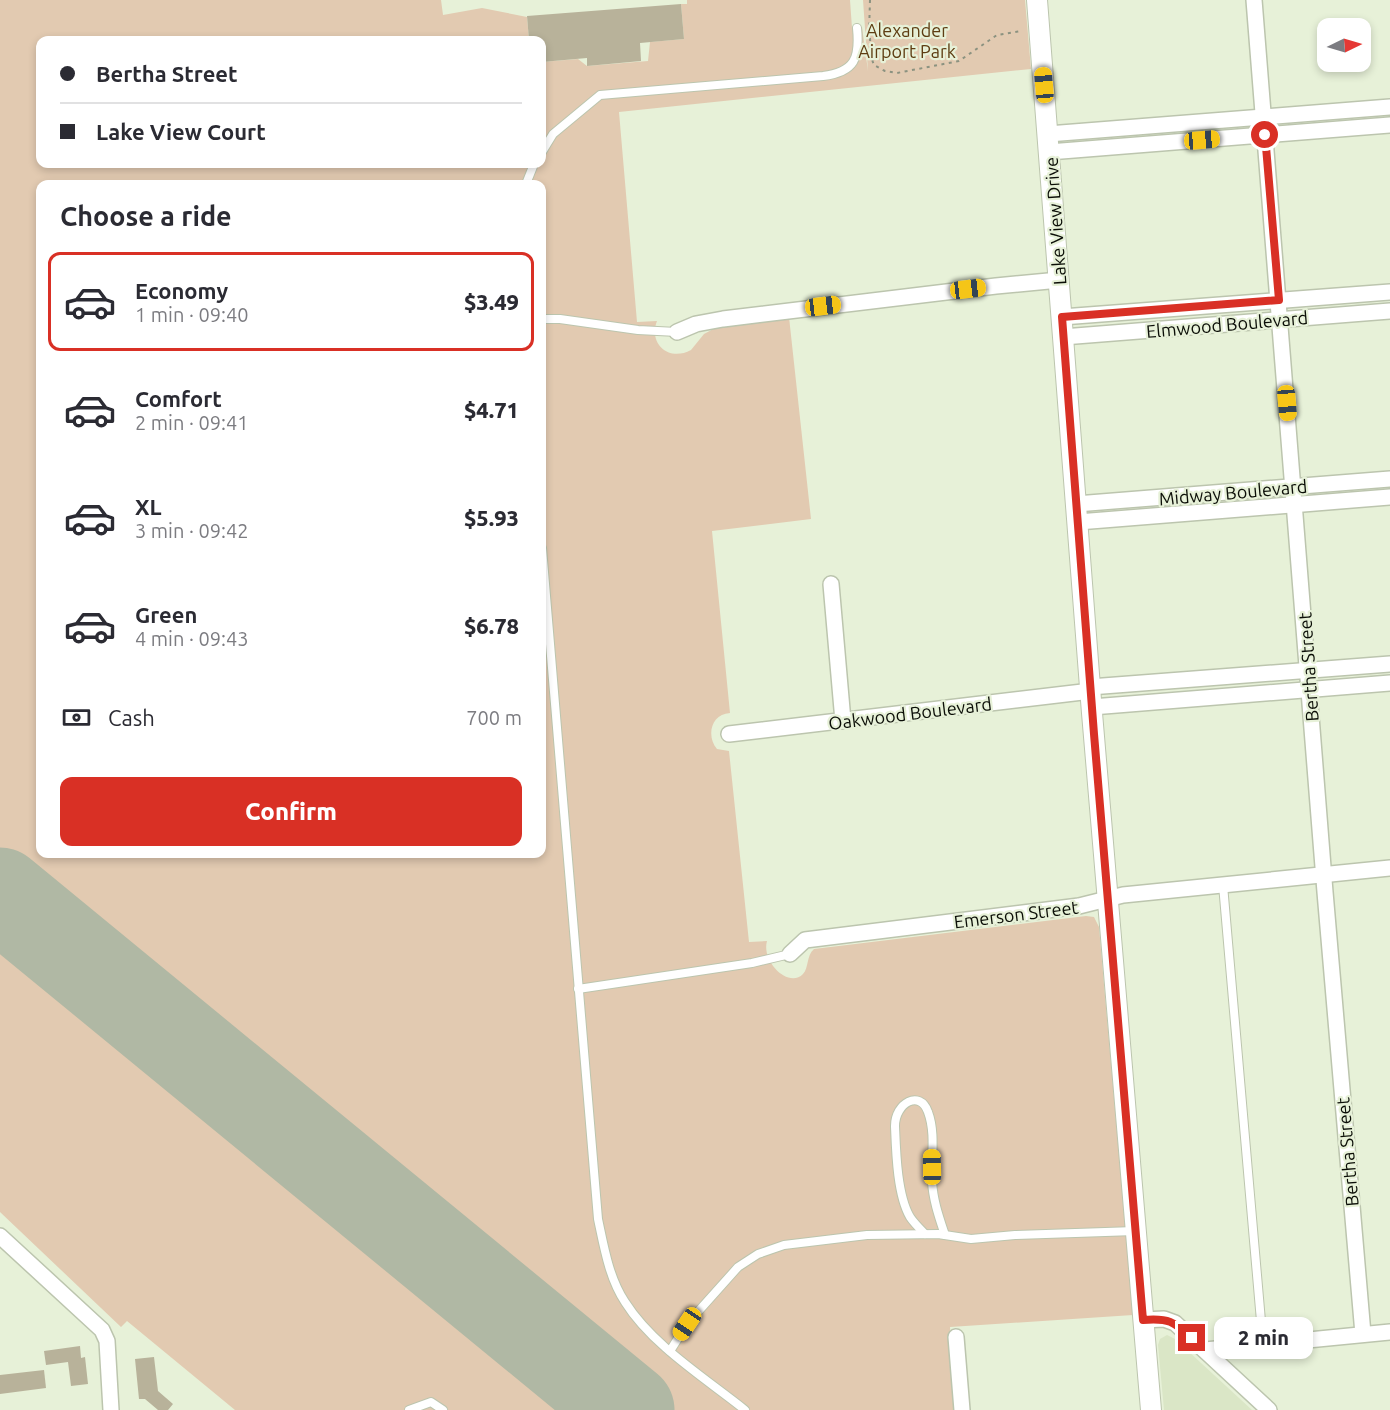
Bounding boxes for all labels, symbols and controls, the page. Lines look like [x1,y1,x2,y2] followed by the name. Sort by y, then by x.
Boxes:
[1317,18,1371,72] north arrow
[1317,18,1371,72] map controls
[858,20,956,61] park label: Alexander Airport Park
[96,61,238,86] text: Bertha Street
[1033,66,1055,104] car
[96,119,266,144] text: Lake View Court
[1251,121,1278,148] route start
[1183,129,1221,151] car
[1041,156,1069,286] street label: Lake View Drive
[60,201,232,231] text: Choose a ride
[63,275,117,329] icon: car
[135,278,228,303] text: Economy
[949,278,987,300] car
[464,289,519,314] text: $3.49
[804,295,842,317] car
[135,303,249,326] text: 1 min · 09:40
[1145,307,1309,341] street label: Elmwood Boulevard
[63,383,117,437] icon: car
[1276,384,1298,422] car
[135,386,222,411] text: Comfort
[464,397,519,422] text: $4.71
[135,411,249,434] text: 2 min · 09:41
[1158,476,1308,508] street label: Midway Boulevard
[63,491,117,545] icon: car
[135,494,162,519] text: XL
[464,505,519,530] text: $5.93
[135,519,249,542] text: 3 min · 09:42
[63,599,117,653] icon: car
[135,602,197,627] text: Green
[1294,612,1322,722] street label: Bertha Street
[464,613,519,638] text: $6.78
[135,627,249,650] text: 4 min · 09:43
[827,693,993,733] street label: Oakwood Boulevard
[60,701,93,734] icon: cash
[108,705,155,730] text: Cash
[466,706,522,729] text: 700 m
[60,777,522,846] button: Confirm
[953,896,1079,932] street label: Emerson Street
[1332,1097,1362,1207] street label: Bertha Street
[923,1149,941,1185] car
[669,1304,705,1344] car
[1213,1317,1312,1359] callout: 2 min
[1178,1324,1205,1351] route end
[1238,1326,1289,1349] text: 2 min

